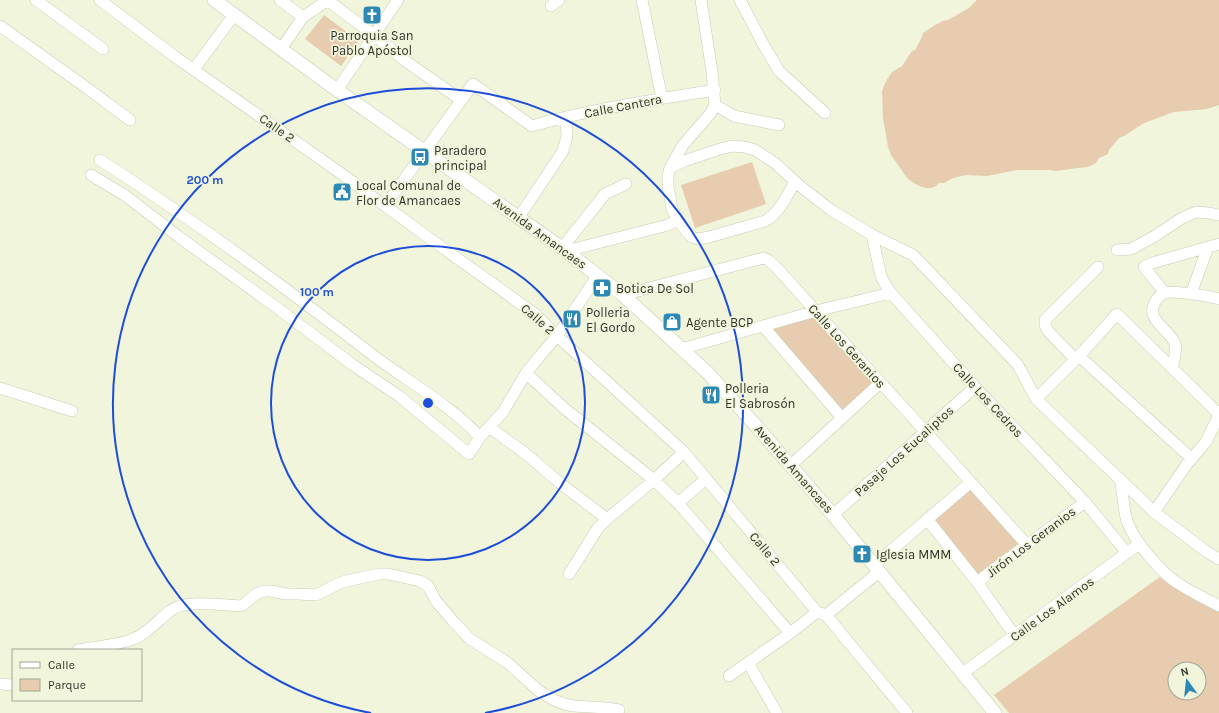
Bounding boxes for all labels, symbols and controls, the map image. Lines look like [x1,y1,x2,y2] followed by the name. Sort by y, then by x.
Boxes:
[361,4,383,26] church icon: Parroquia San Pablo Apóstol
[330,28,414,58] place label: Parroquia San Pablo Apóstol
[583,91,663,121] street label: Calle Cantera
[256,110,298,146] street label: Calle 2
[434,143,487,173] place label: Paradero principal
[409,146,431,168] bus stop icon: Paradero principal
[187,173,223,187] text: 200 m
[356,178,461,208] place label: Local Comunal de Flor de Amancaes
[331,181,353,203] public building icon: Local Comunal de Flor de Amancaes
[490,194,590,272] street label: Avenida Amancaes
[591,277,613,299] pharmacy icon: Botica De Sol
[616,281,694,296] place label: Botica De Sol
[300,285,334,299] text: 100 m
[518,300,558,338] street label: Calle 2
[805,301,889,391] street label: Calle Los Geranios
[586,305,635,335] place label: Polleria El Gordo
[561,308,583,330] restaurant icon: Polleria El Gordo
[661,311,683,333] shop icon: Agente BCP
[686,315,753,330] place label: Agente BCP
[950,360,1026,440] street label: Calle Los Cedros
[725,381,795,411] place label: Polleria El Sabrosón
[700,384,722,406] restaurant icon: Polleria El Sabrosón
[421,396,435,410] centre of rings
[851,402,957,499] street label: Pasaje Los Eucaliptos
[752,422,837,516] street label: Avenida Amancaes
[984,504,1079,580] street label: Jirón Los Geranios
[746,529,784,569] street label: Calle 2
[851,543,873,565] church icon: Iglesia MMM
[876,547,951,562] place label: Iglesia MMM
[1007,574,1097,644] street label: Calle Los Alamos
[12,649,142,701] legend
[48,658,75,672] text: Calle
[1167,661,1207,701] north arrow
[1179,665,1190,679] text: N
[48,678,86,692] text: Parque

